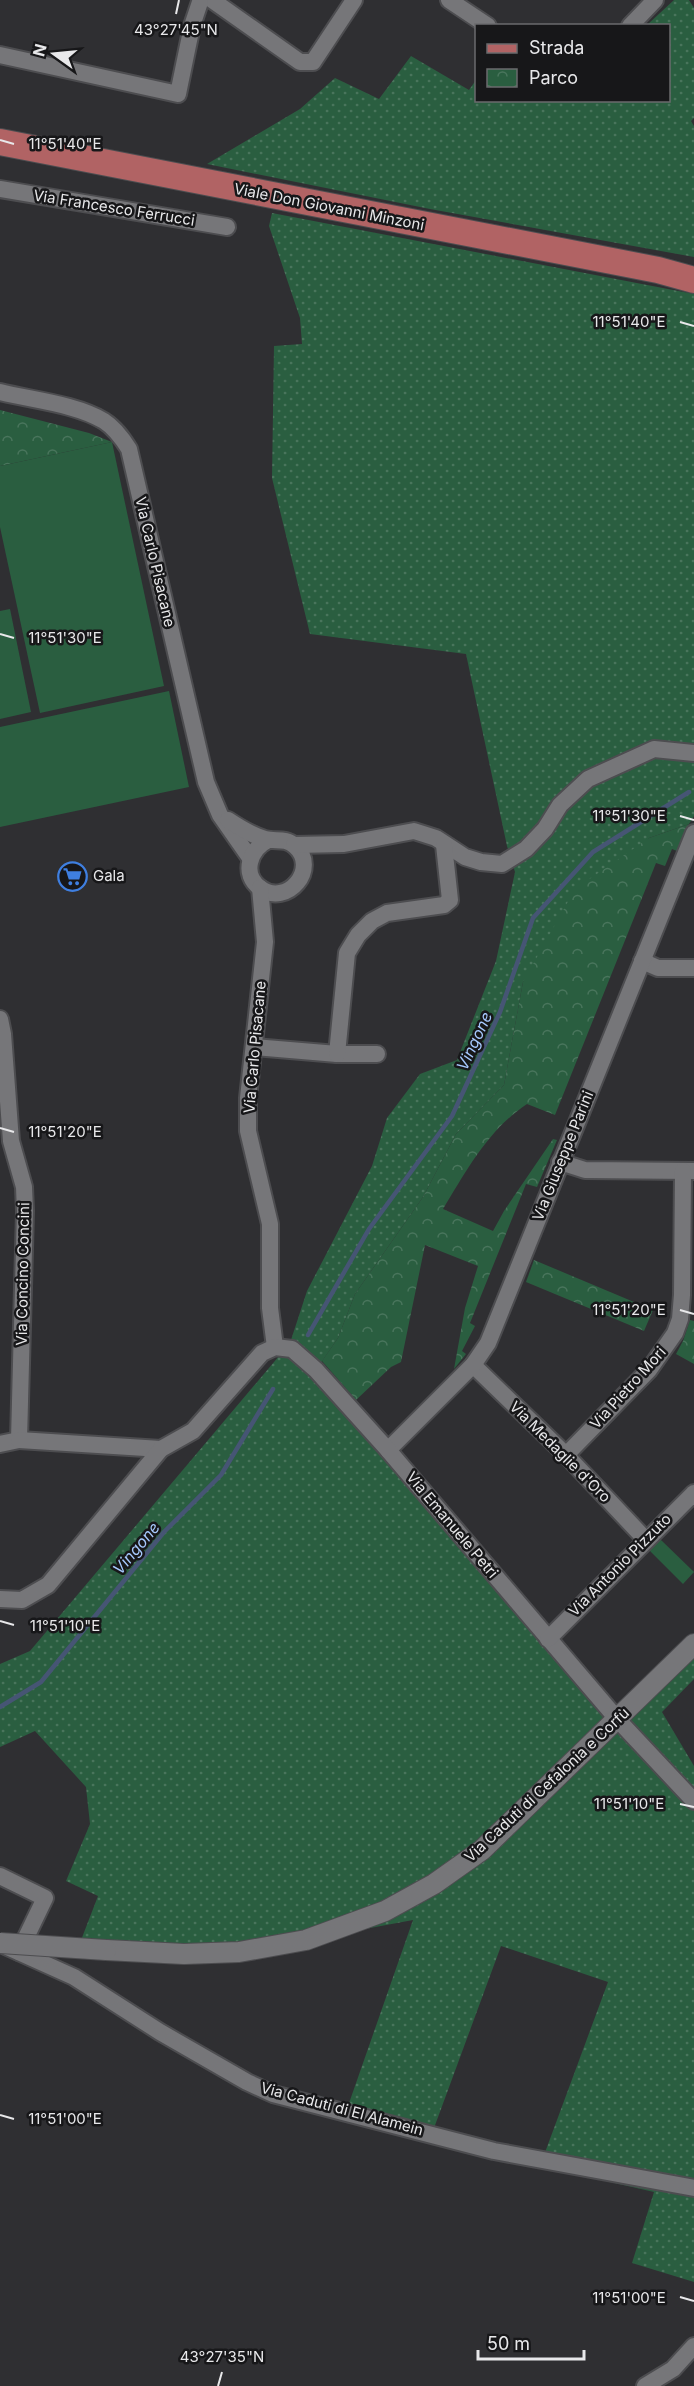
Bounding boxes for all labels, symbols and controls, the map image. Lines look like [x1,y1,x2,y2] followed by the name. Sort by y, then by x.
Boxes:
[134,20,218,39] text: 43°27'45"N
[24,24,84,84] north arrow
[475,24,670,102] legend
[529,37,584,58] text: Strada
[28,42,51,59] text: N
[529,67,578,88] text: Parco
[29,134,101,153] text: 11°51'40"E
[232,179,426,234] street label: Viale Don Giovanni Minzoni
[32,185,196,230] street label: Via Francesco Ferrucci
[593,312,665,331] text: 11°51'40"E
[131,495,180,629] street label: Via Carlo Pisacane
[28,628,102,647] text: 11°51'30"E
[592,806,666,825] text: 11°51'30"E
[56,860,88,892] supermarket icon: Gala
[93,866,125,885] place label: Gala
[239,980,270,1114] street label: Via Carlo Pisacane
[452,1008,496,1074] water label: Vingone
[528,1088,597,1223] street label: Via Giuseppe Parini
[28,1122,102,1141] text: 11°51'20"E
[12,1202,33,1346] street label: Via Concino Concini
[592,1300,666,1319] text: 11°51'20"E
[586,1343,670,1433] street label: Via Pietro Mori
[506,1397,615,1506] street label: Via Medaglie d'Oro
[402,1468,502,1582] street label: Via Emanuele Petri
[564,1509,675,1620] street label: Via Antonio Pizzuto
[108,1518,164,1578] water label: Vingone
[30,1616,100,1635] text: 11°51'10"E
[460,1703,633,1866] street label: Via Caduti di Cefalonia e Corfù
[594,1794,664,1813] text: 11°51'10"E
[259,2078,425,2139] street label: Via Caduti di El Alamein
[28,2109,102,2128] text: 11°51'00"E
[592,2288,666,2307] text: 11°51'00"E
[478,2323,584,2361] scale bar
[487,2333,530,2354] text: 50 m
[180,2347,264,2366] text: 43°27'35"N

